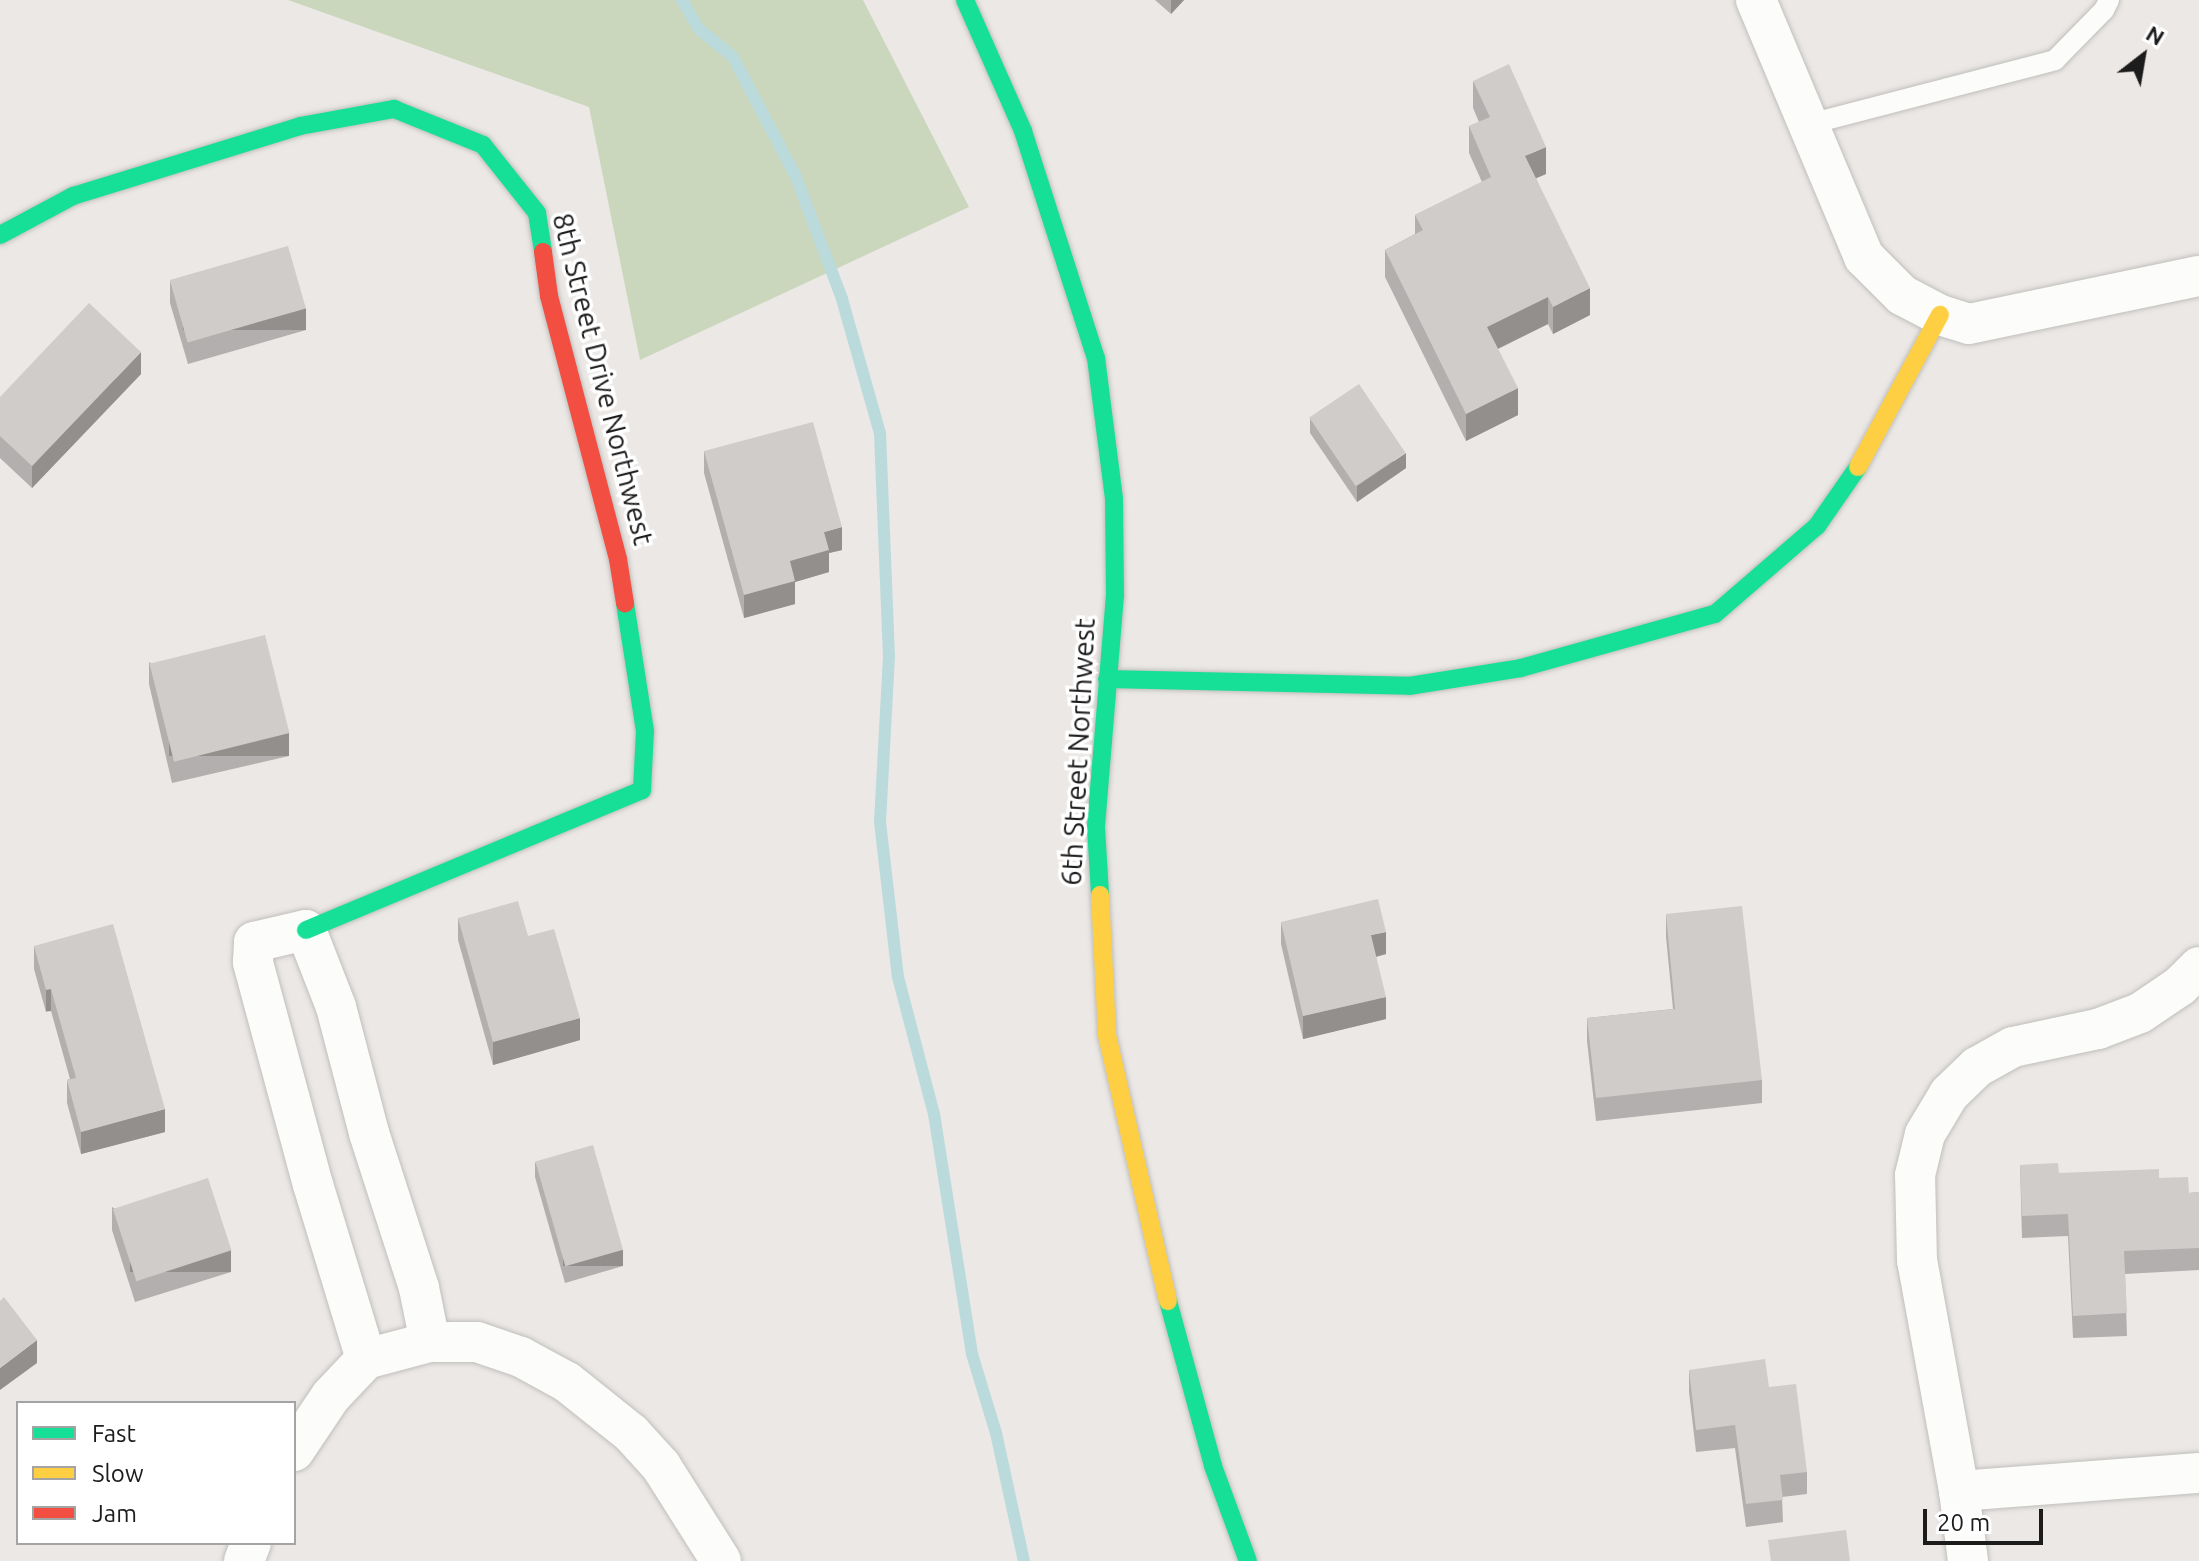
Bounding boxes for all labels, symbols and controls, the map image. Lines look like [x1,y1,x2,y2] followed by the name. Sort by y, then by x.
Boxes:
[2103,16,2183,96] north arrow
[2142,20,2169,50] text: N
[545,210,661,548] street label: 8th Street Drive Northwest
[1054,617,1102,887] street label: 6th Street Northwest
[16,1401,296,1545] legend
[92,1420,136,1447] text: Fast
[92,1460,144,1487] text: Slow
[1927,1493,2047,1543] scale bar
[92,1500,137,1527] text: Jam
[1937,1509,1990,1536] text: 20 m

